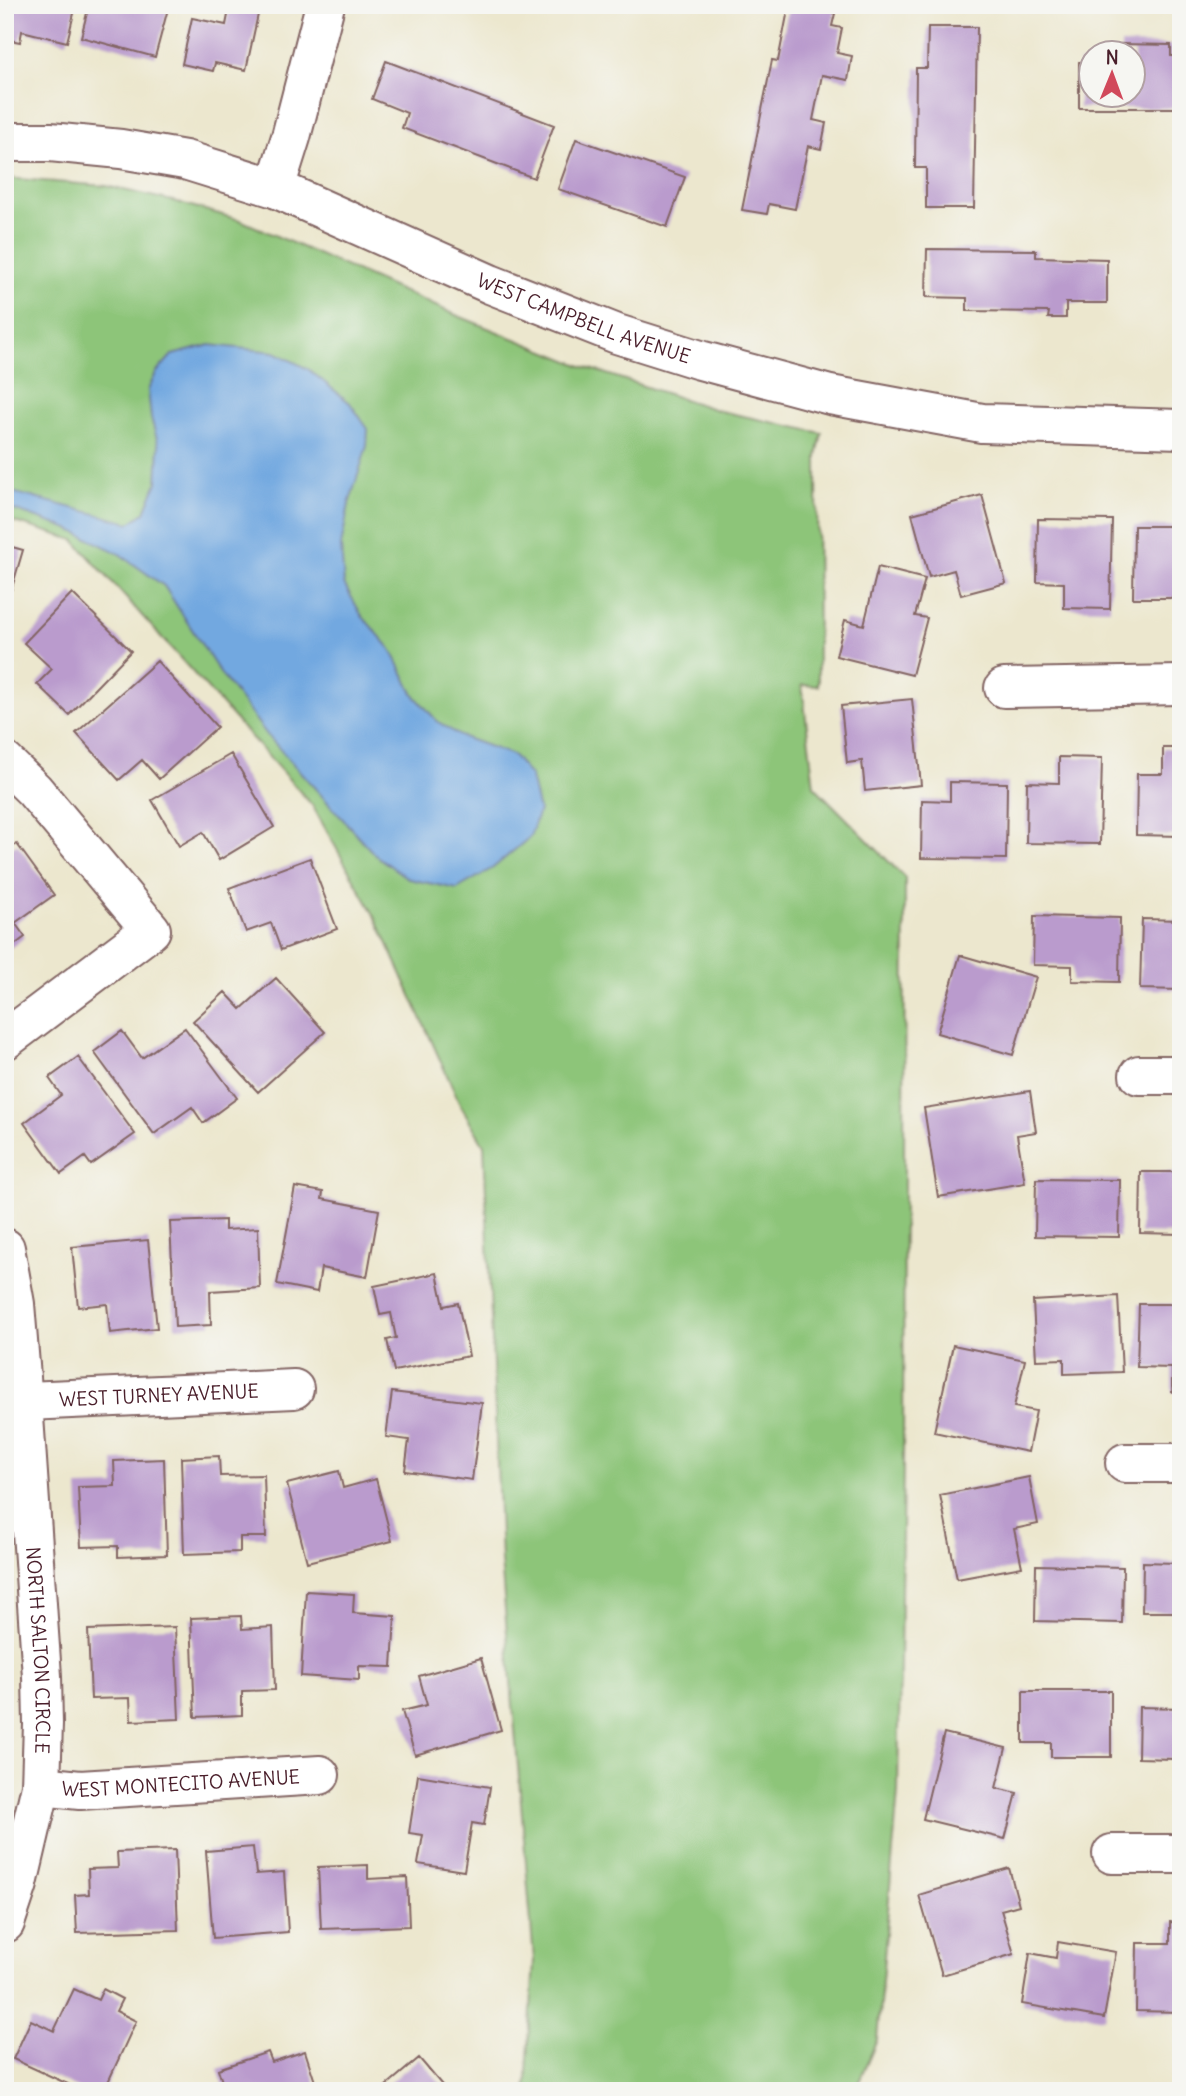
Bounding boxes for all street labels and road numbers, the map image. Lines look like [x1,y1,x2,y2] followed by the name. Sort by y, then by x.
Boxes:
[473,268,694,368] street label: WEST CAMPBELL AVENUE
[59,1379,259,1412] street label: WEST TURNEY AVENUE
[21,1546,55,1754] street label: NORTH SALTON CIRCLE
[60,1764,301,1802] street label: WEST MONTECITO AVENUE

